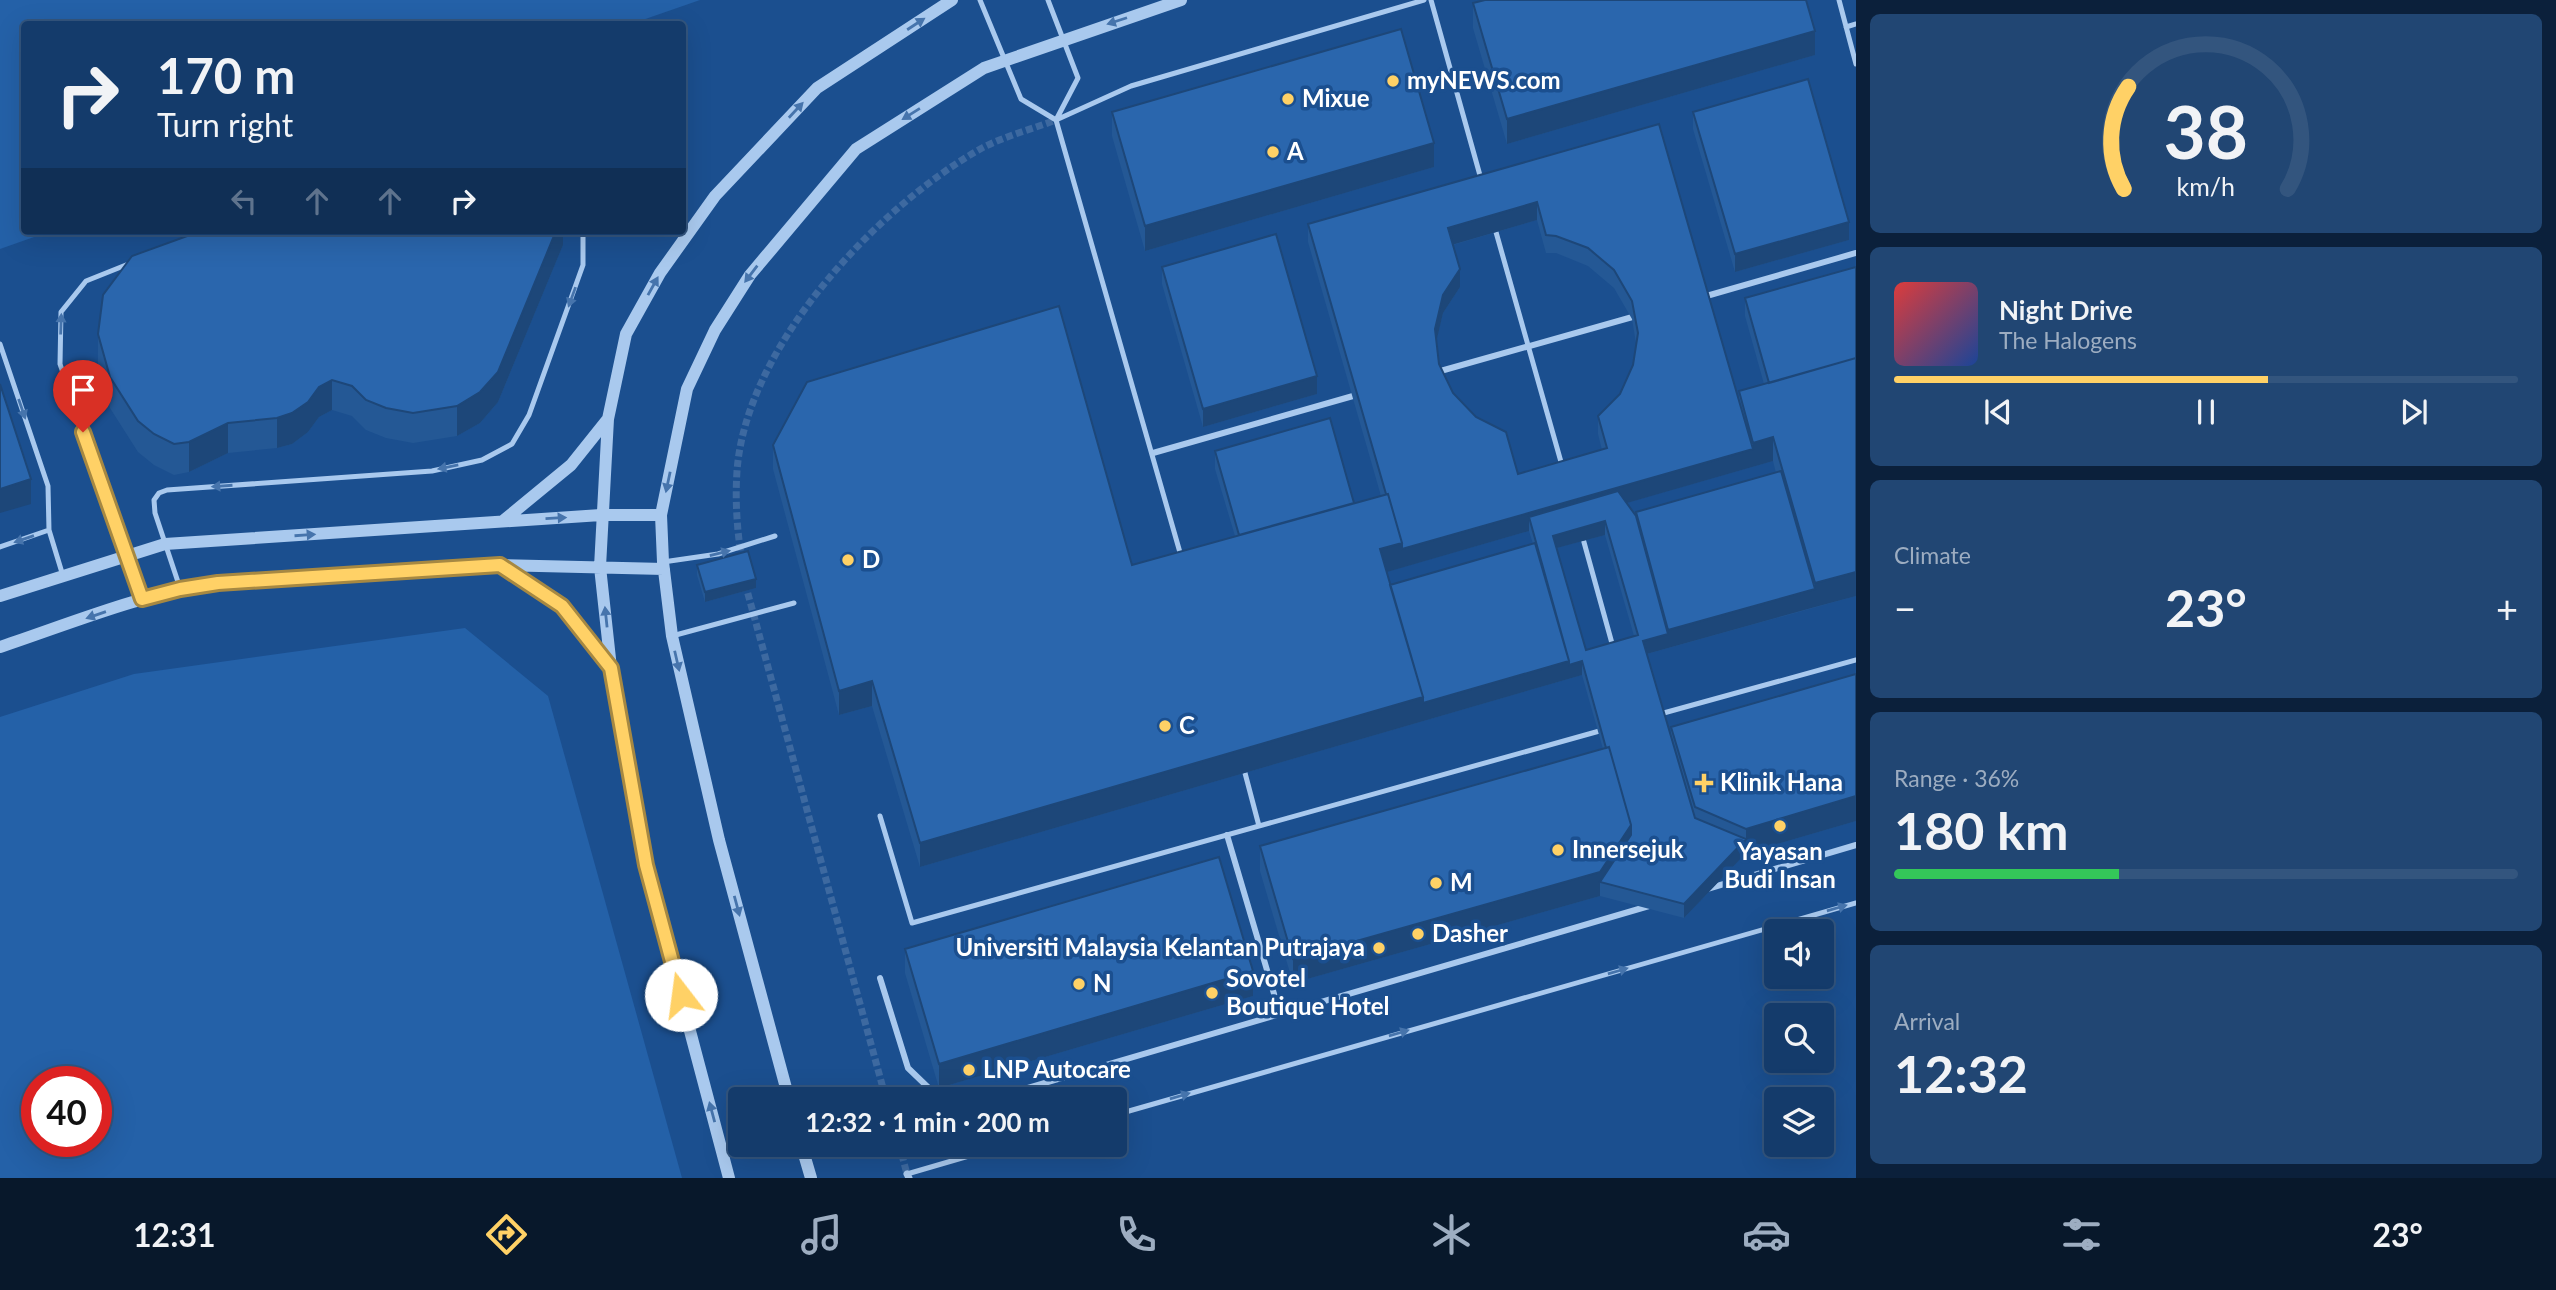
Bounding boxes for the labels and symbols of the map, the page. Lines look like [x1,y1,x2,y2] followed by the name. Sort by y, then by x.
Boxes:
[1106,16,1127,27] one-way arrow
[906,17,925,30] one-way arrow
[1407,65,1561,94] place label: myNEWS.com
[1385,73,1401,89] marker: myNEWS.com
[1302,83,1370,112] place label: Mixue
[1280,91,1296,107] marker: Mixue
[788,102,804,119] one-way arrow
[901,108,920,121] one-way arrow
[1286,136,1304,165] place label: A
[1265,144,1281,160] marker: A
[745,265,759,283] one-way arrow
[647,276,659,295] one-way arrow
[566,287,577,308] one-way arrow
[55,313,66,335] one-way arrow
[53,360,113,432] pin
[17,399,28,420] one-way arrow
[437,462,459,473] one-way arrow
[663,471,674,493] one-way arrow
[210,481,232,492] one-way arrow
[546,512,568,523] one-way arrow
[294,529,316,540] one-way arrow
[14,534,35,545] one-way arrow
[862,544,880,573] place label: D
[709,547,731,558] one-way arrow
[840,552,856,568] marker: D
[600,606,611,628] one-way arrow
[86,610,107,621] one-way arrow
[672,650,683,672] one-way arrow
[1179,710,1195,739] place label: C
[1157,718,1173,734] marker: C
[1720,767,1843,796] place label: Klinik Hana
[1694,773,1714,793] marker: Klinik Hana
[1772,818,1788,834] marker: Yayasan Budi Insan
[1572,834,1684,863] place label: Innersejuk
[1724,836,1836,893] place label: Yayasan Budi Insan
[1550,842,1566,858] marker: Innersejuk
[1450,867,1473,896] place label: M
[1428,875,1444,891] marker: M
[732,895,743,917] one-way arrow
[1826,903,1847,913] one-way arrow
[1432,918,1508,947] place label: Dasher
[1410,926,1426,942] marker: Dasher
[955,932,1365,961] place label: Universiti Malaysia Kelantan Putrajaya
[1371,940,1387,956] marker: Universiti Malaysia Kelantan Putrajaya
[644,958,718,1032] position arrow
[1226,963,1390,1020] place label: Sovotel Boutique Hotel
[1608,965,1629,975] one-way arrow
[1093,968,1112,997] place label: N
[1071,976,1087,992] marker: N
[1204,985,1220,1001] marker: Sovotel Boutique Hotel
[1389,1028,1410,1038] one-way arrow
[983,1054,1131,1083] place label: LNP Autocare
[961,1062,977,1078] marker: LNP Autocare
[21,1066,112,1157] speed limit sign: 40
[1170,1090,1191,1100] one-way arrow
[706,1101,716,1122] one-way arrow

